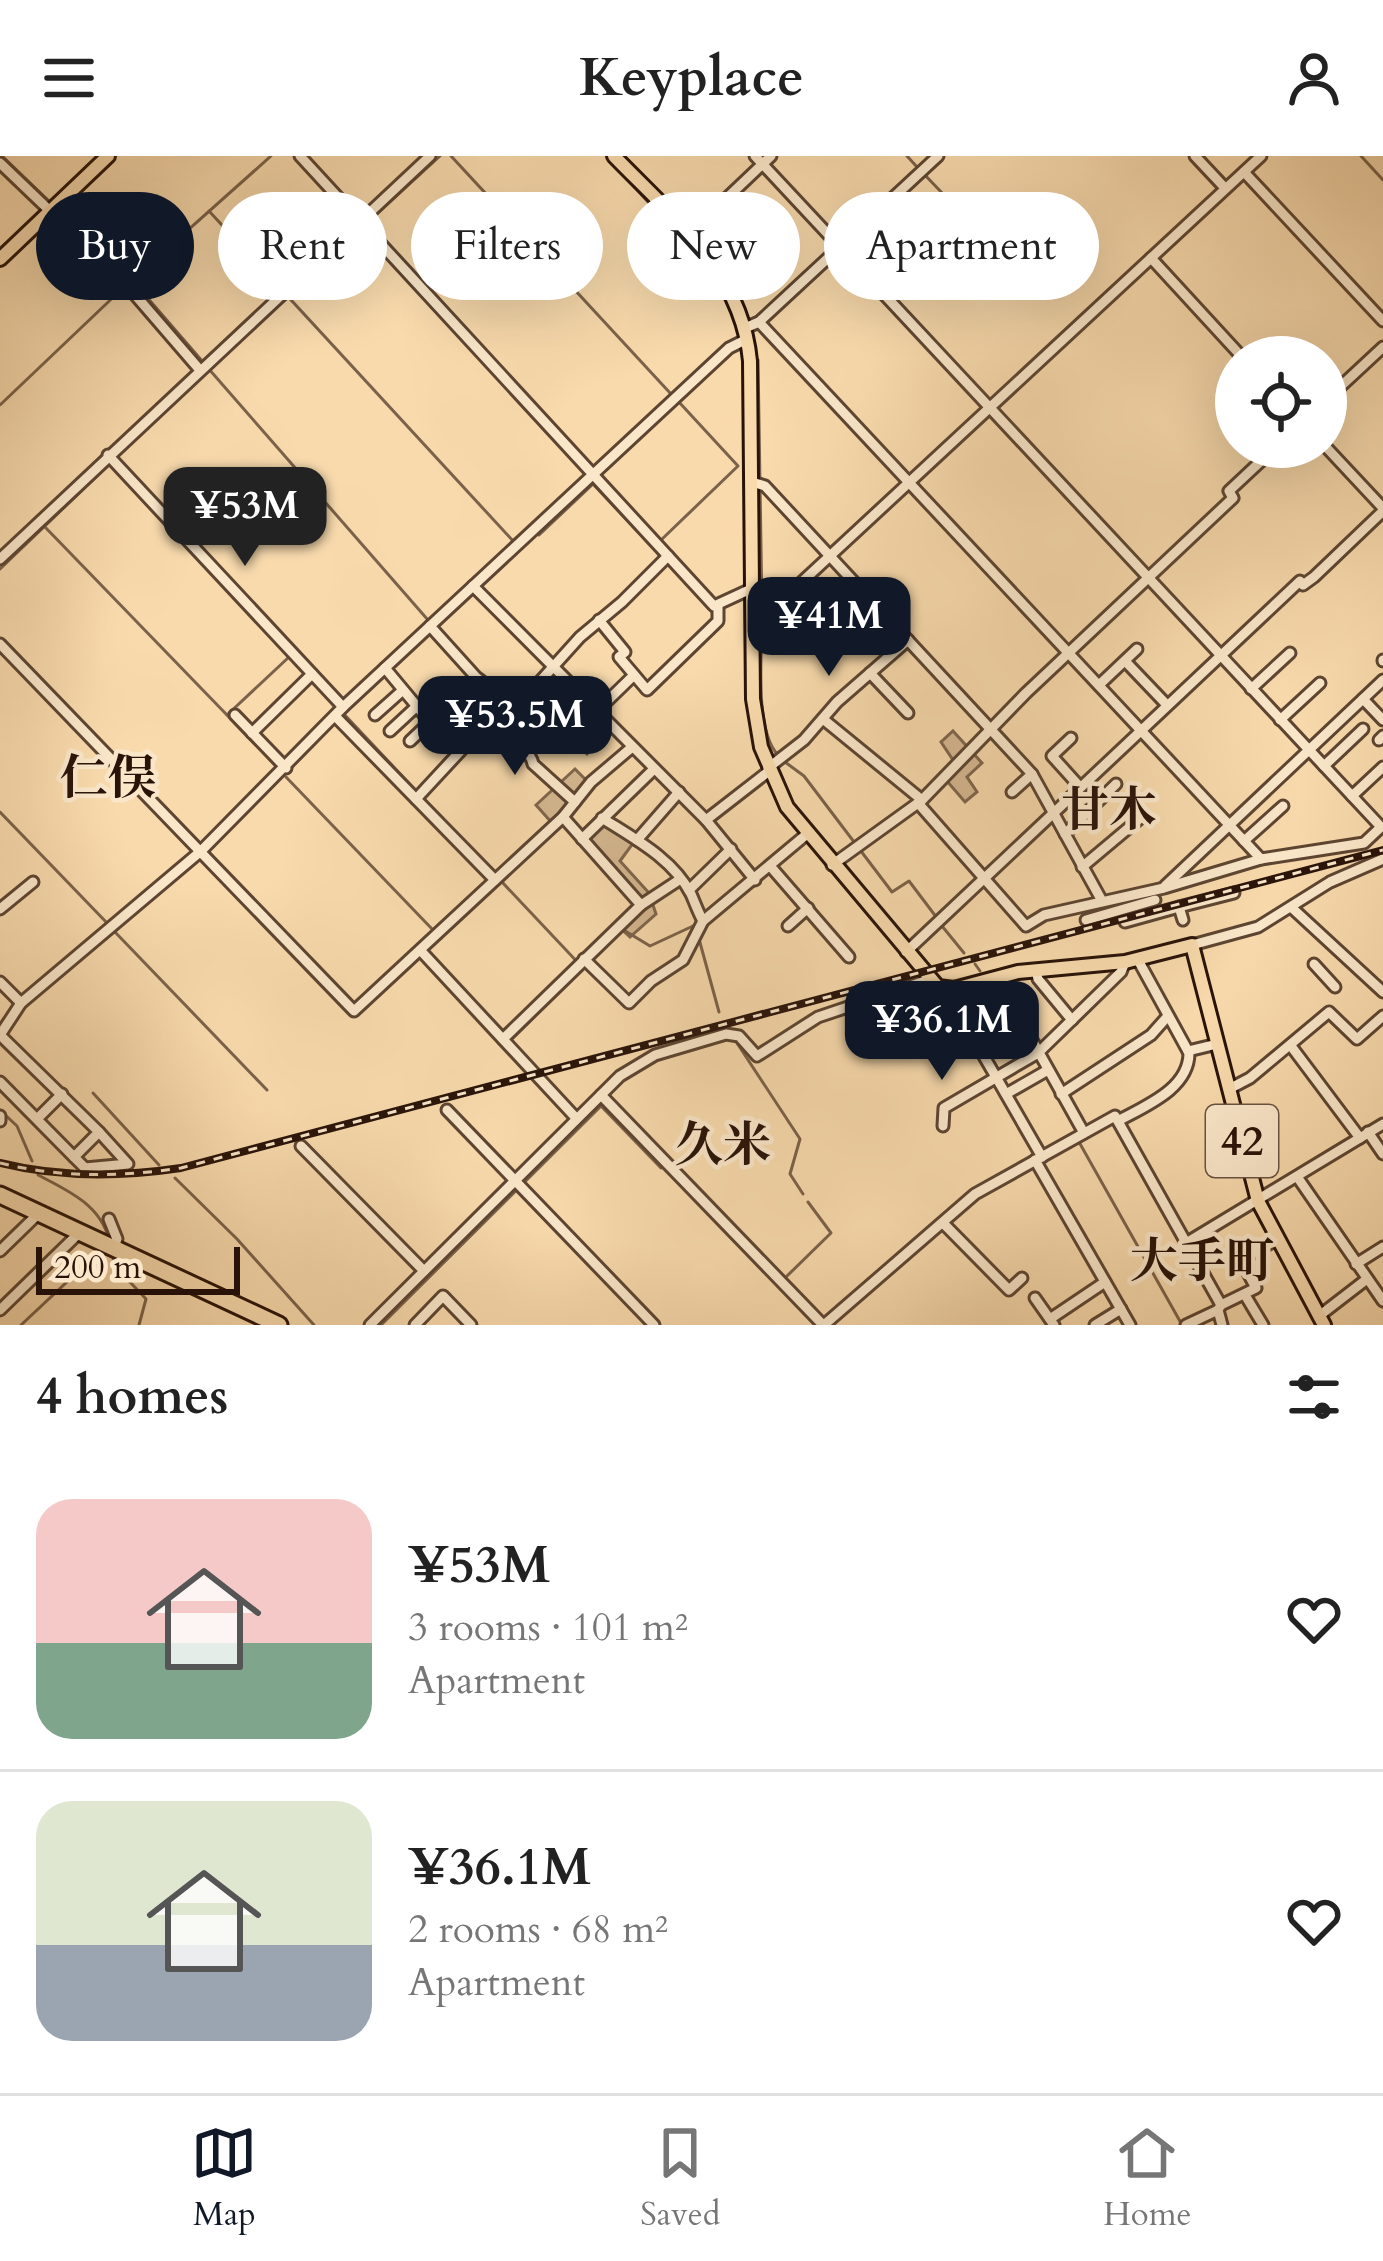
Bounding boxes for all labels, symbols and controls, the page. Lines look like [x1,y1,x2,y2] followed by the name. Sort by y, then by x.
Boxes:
[579,42,804,115] text: Keyplace
[36,45,102,111] icon: menu
[1281,45,1347,111] icon: person
[36,192,194,300] chip: Buy
[218,192,387,300] chip: Rent
[411,192,603,300] chip: Filters
[627,192,800,300] chip: New
[824,192,1099,300] chip: Apartment
[1215,336,1347,468] map controls
[1215,336,1347,468] button: locate
[174,467,316,569] pin: ¥53M
[191,479,299,532] text: ¥53M
[758,577,900,679] pin: ¥41M
[775,589,883,642] text: ¥41M
[417,676,613,778] pin: ¥53.5M
[445,688,585,741] text: ¥53.5M
[60,746,156,811] district label: 仁俣
[1061,778,1157,843] district label: 甘木
[844,981,1040,1083] pin: ¥36.1M
[872,993,1012,1046] text: ¥36.1M
[1206,1105,1278,1177] road number: 42
[675,1113,771,1178] district label: 久米
[1130,1229,1274,1294] district label: 大手町
[36,1241,240,1294] scale bar
[54,1245,141,1290] text: 200 m
[36,1362,228,1432] text: 4 homes
[1281,1364,1347,1430] icon: filters
[408,1531,550,1601] text: ¥53M
[132,1547,276,1691] icon: home
[1281,1586,1347,1652] icon: heart
[408,1601,688,1654] text: 3 rooms · 101 m²
[408,1654,585,1707] text: Apartment
[408,1833,591,1903] text: ¥36.1M
[132,1849,276,1993] icon: home
[1281,1888,1347,1954] icon: heart
[408,1903,668,1956] text: 2 rooms · 68 m²
[408,1956,585,2009] text: Apartment
[191,2120,257,2237] tab: Map
[640,2120,720,2237] tab: Saved
[1103,2120,1192,2237] tab: Home

